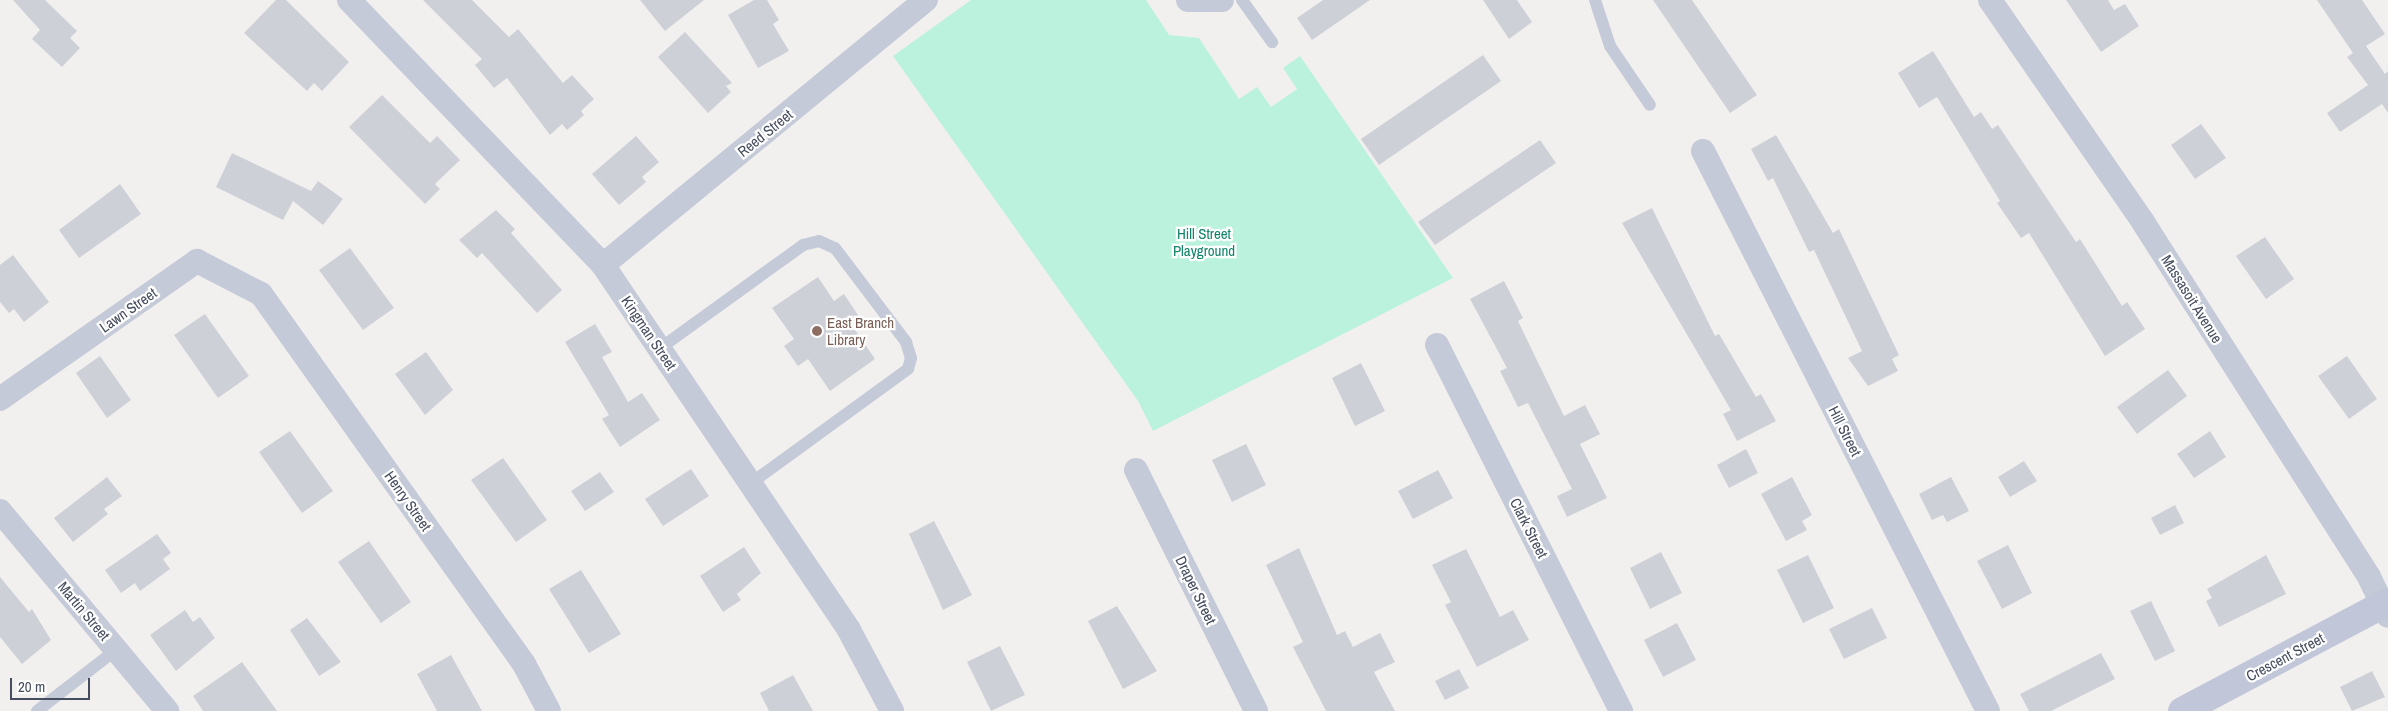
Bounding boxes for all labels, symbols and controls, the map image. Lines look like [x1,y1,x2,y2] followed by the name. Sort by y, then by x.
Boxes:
[734,105,796,161] street label: Reed Street
[1173,224,1235,259] park label: Hill Street Playground
[2158,251,2226,347] street label: Massasoit Avenue
[96,284,160,336] street label: Lawn Street
[618,293,680,373] street label: Kingman Street
[827,313,894,348] place label: East Branch Library
[811,325,823,337] marker: East Branch Library
[1825,403,1865,459] street label: Hill Street
[381,468,435,534] street label: Henry Street
[1506,495,1552,561] street label: Clark Street
[1172,553,1220,627] street label: Draper Street
[54,578,114,644] street label: Martin Street
[2243,629,2327,685] street label: Crescent Street
[12,668,92,700] scale bar
[18,676,45,697] text: 20 m

